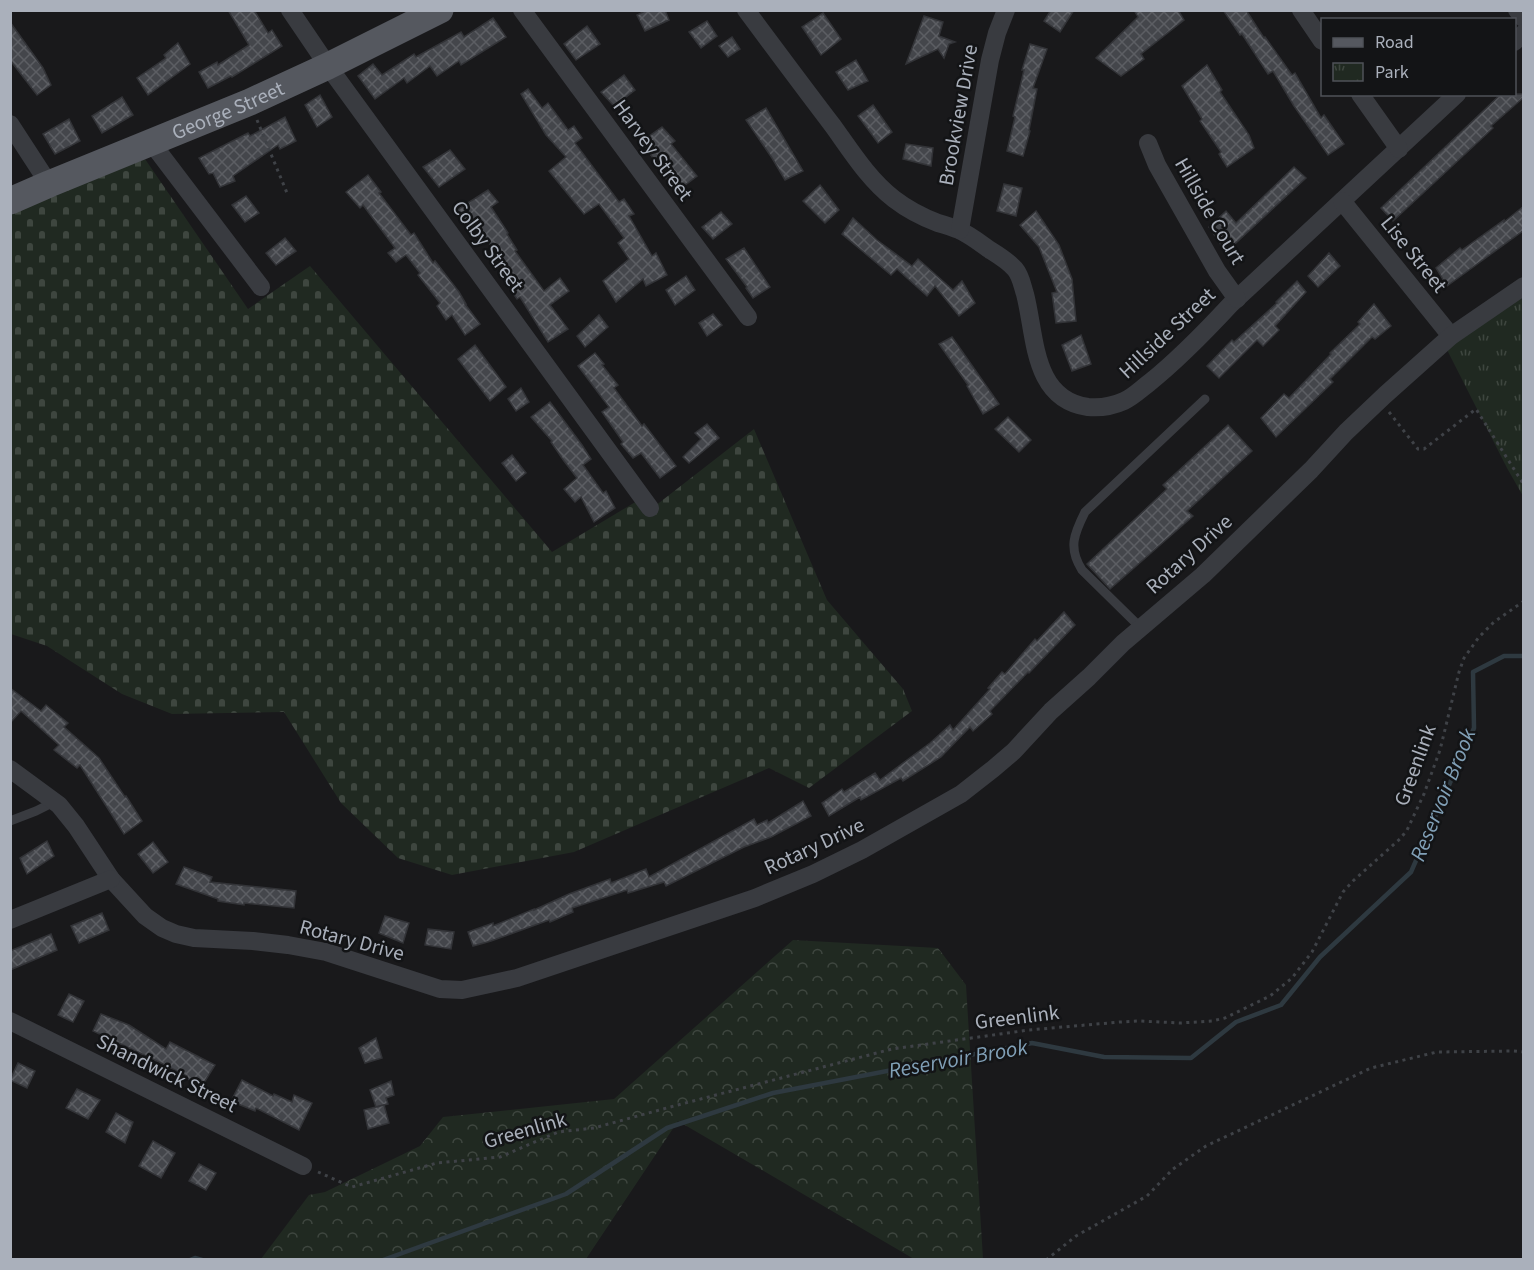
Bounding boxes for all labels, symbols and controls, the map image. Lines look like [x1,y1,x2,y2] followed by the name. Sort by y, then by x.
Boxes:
[1321,18,1516,96] legend
[1375,30,1414,55] text: Road
[931,42,985,188] street label: Brookview Drive
[1375,60,1409,85] text: Park
[167,73,289,147] street label: George Street
[606,93,700,207] street label: Harvey Street
[1167,152,1253,270] street label: Hillside Court
[444,194,532,298] street label: Colby Street
[1374,209,1454,299] street label: Lise Street
[1112,280,1222,386] street label: Hillside Street
[1139,507,1239,601] street label: Rotary Drive
[1386,719,1444,810] street label: Greenlink
[1402,723,1484,866] water label: Reservoir Brook
[759,810,869,882] street label: Rotary Drive
[296,912,408,968] street label: Rotary Drive
[973,997,1061,1037] street label: Greenlink
[91,1026,243,1120] street label: Shandwick Street
[886,1031,1031,1087] water label: Reservoir Brook
[480,1104,570,1156] street label: Greenlink

